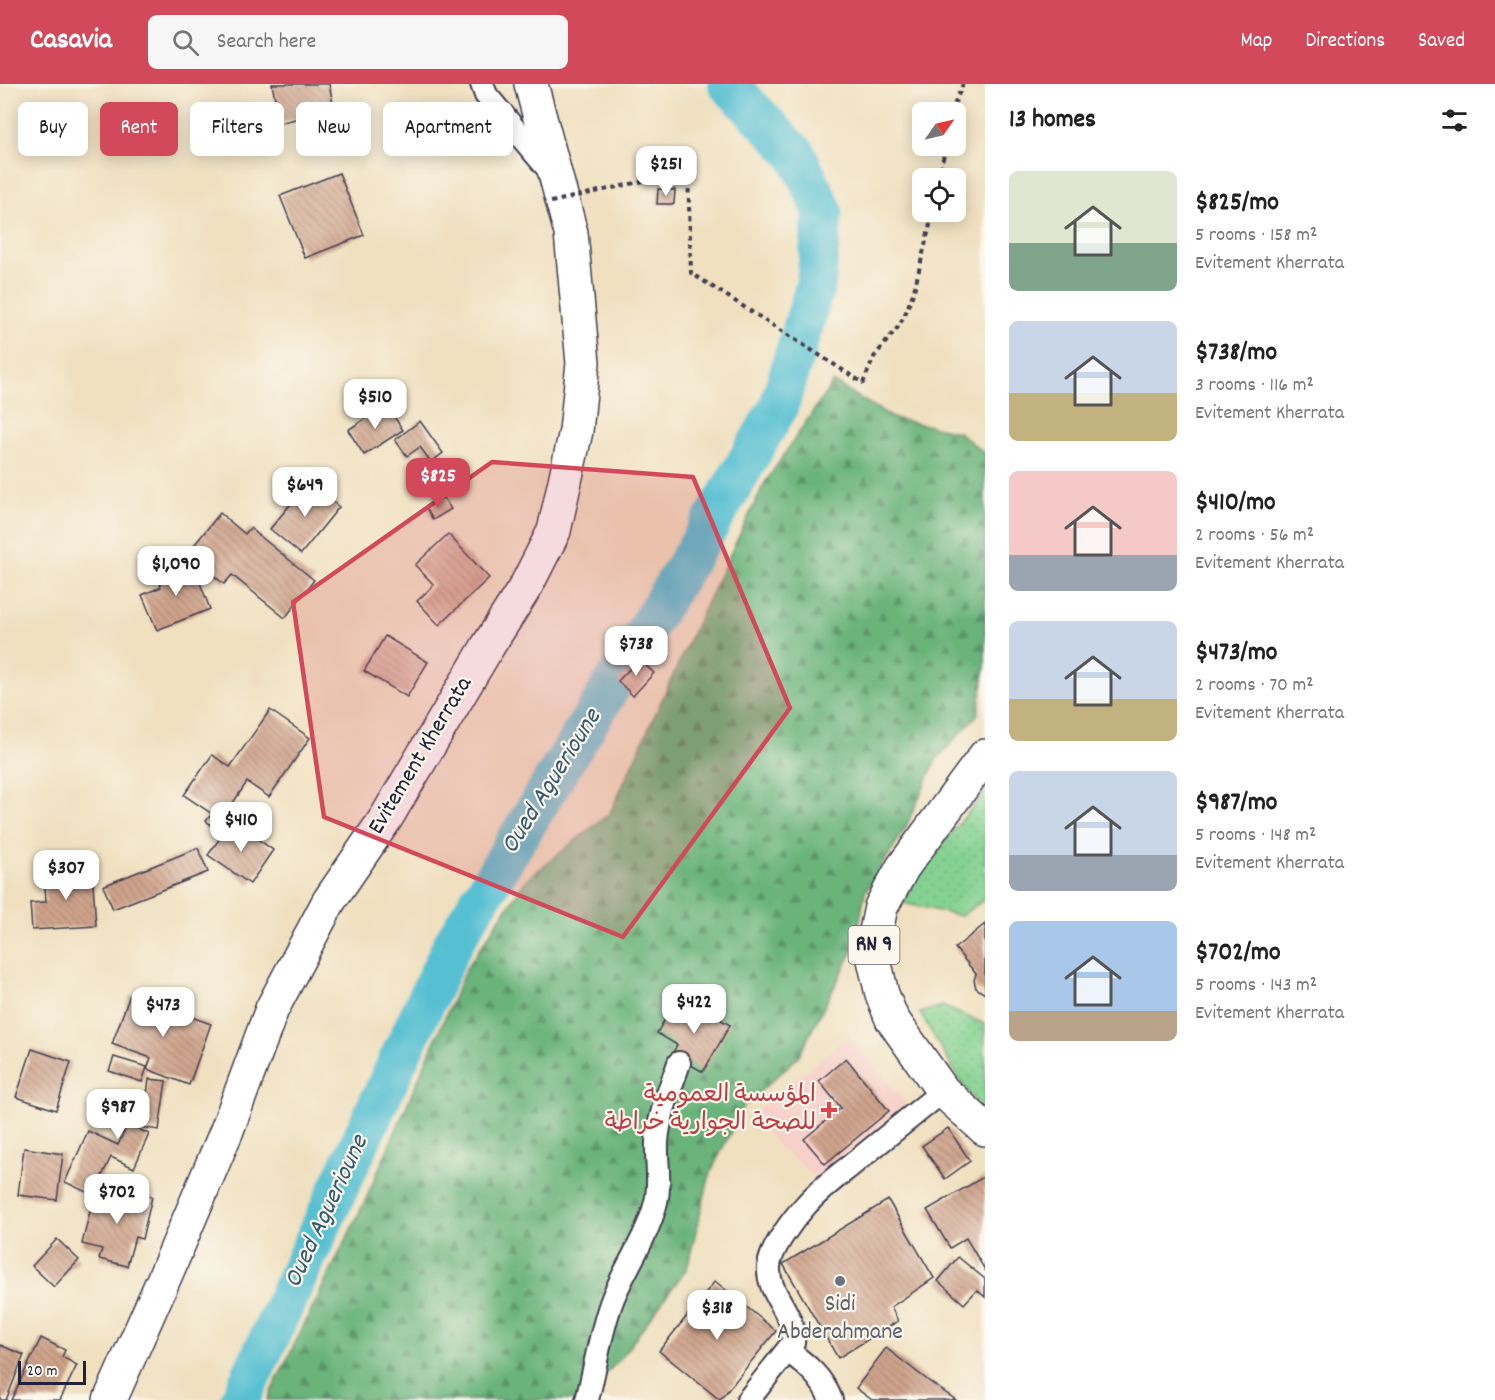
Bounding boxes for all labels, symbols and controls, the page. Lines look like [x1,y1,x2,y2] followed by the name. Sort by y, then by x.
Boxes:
[148,15,568,69] search box
[30,22,112,62] text: Casavia
[169,26,202,59] icon: search
[217,27,316,58] text: Search here
[1241,27,1272,57] text: Map
[1305,27,1385,57] text: Directions
[1418,27,1465,57] text: Saved
[18,102,88,156] chip: Buy
[100,102,178,156] chip: Rent
[190,102,284,156] chip: Filters
[296,102,371,156] chip: New
[383,102,513,156] chip: Apartment
[912,102,966,156] north arrow
[912,102,966,222] map controls
[1009,102,1096,139] text: 13 homes
[1438,104,1471,137] icon: filters
[630,146,702,197] pin: $251
[650,151,682,179] text: $251
[912,168,966,222] button: locate
[1195,185,1279,222] text: $825/mo
[1057,195,1129,267] icon: home
[1195,222,1317,250] text: 5 rooms · 158 m²
[1195,250,1344,278] text: Evitement Kherrata
[1195,335,1277,372] text: $738/mo
[1057,345,1129,417] icon: home
[1195,372,1314,400] text: 3 rooms · 116 m²
[339,379,411,430] pin: $510
[358,384,392,412] text: $510
[1195,400,1344,428] text: Evitement Kherrata
[402,458,474,509] pin: $825
[420,463,456,491] text: $825
[269,467,341,518] pin: $649
[286,472,324,500] text: $649
[1195,485,1276,522] text: $410/mo
[1057,495,1129,567] icon: home
[1195,522,1314,550] text: 2 rooms · 56 m²
[127,546,225,597] pin: $1,090
[1195,550,1344,578] text: Evitement Kherrata
[151,551,201,579] text: $1,090
[600,626,672,677] pin: $738
[619,631,653,659] text: $738
[1195,635,1277,672] text: $473/mo
[1057,645,1129,717] icon: home
[360,670,482,841] street label: Evitement Kherrata
[1195,672,1314,700] text: 2 rooms · 70 m²
[1195,700,1344,728] text: Evitement Kherrata
[493,701,612,862] water label: Oued Aguerioune
[1195,785,1277,822] text: $987/mo
[1057,795,1129,867] icon: home
[205,802,277,853] pin: $410
[224,807,258,835] text: $410
[1195,822,1316,850] text: 5 rooms · 148 m²
[30,850,102,901] pin: $307
[1195,850,1344,878] text: Evitement Kherrata
[47,855,85,883] text: $307
[848,926,900,964] road number: RN 9
[1195,935,1281,972] text: $702/mo
[1057,945,1129,1017] icon: home
[1195,972,1317,1000] text: 5 rooms · 143 m²
[658,984,730,1035] pin: $422
[127,987,199,1038] pin: $473
[676,989,712,1017] text: $422
[146,992,180,1020] text: $473
[1195,1000,1344,1028] text: Evitement Kherrata
[605,1079,816,1141] place label: المؤسسة العمومية للصحة الجوارية خراطة
[82,1089,154,1140] pin: $987
[101,1094,135,1122] text: $987
[820,1101,838,1119] marker: المؤسسة العمومية للصحة الجوارية خراطة
[275,1128,379,1294] water label: Oued Aguerioune
[81,1174,153,1225] pin: $702
[98,1179,136,1207] text: $702
[833,1274,847,1288] marker: Sidi Abderahmane
[777,1288,903,1350] place label: Sidi Abderahmane
[681,1290,753,1341] pin: $318
[701,1295,733,1323] text: $318
[18,1358,86,1386] scale bar
[27,1360,57,1383] text: 20 m

